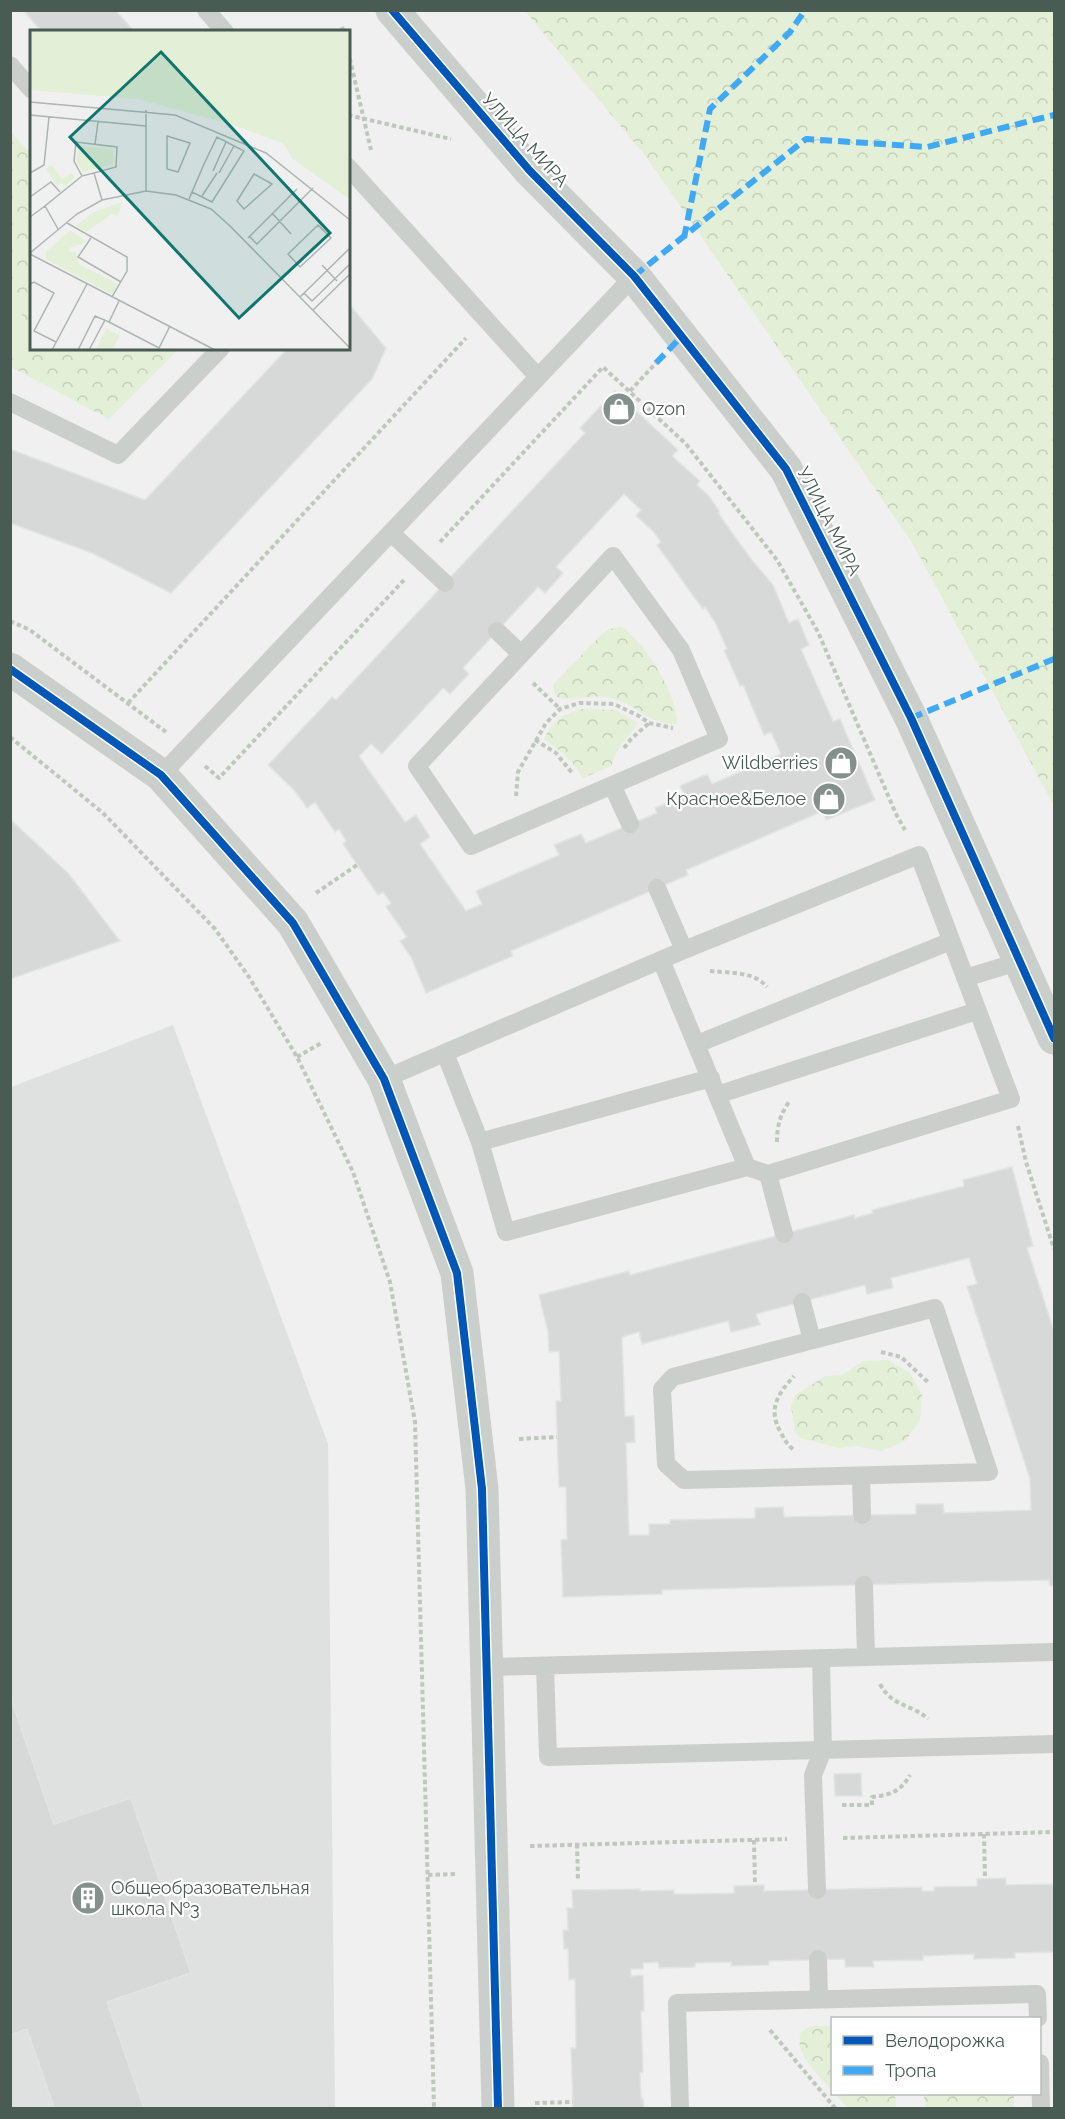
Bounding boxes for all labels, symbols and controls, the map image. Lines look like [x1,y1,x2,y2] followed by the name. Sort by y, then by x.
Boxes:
[30,30,350,350] inset map
[478,88,573,191] street label: УЛИЦА МИРА
[601,391,637,427] shop icon: Ozon
[642,398,685,419] place label: Ozon
[793,463,866,579] street label: УЛИЦА МИРА
[823,745,859,781] shop icon: Wildberries
[722,752,818,773] place label: Wildberries
[811,781,847,817] shop icon: Красное&Белое
[666,788,806,809] place label: Красное&Белое
[111,1877,310,1919] place label: Общеобразовательная школа №3
[70,1880,106,1916] building icon: Общеобразовательная школа №3
[831,2017,1041,2095] legend
[885,2030,1005,2051] text: Велодорожка
[885,2060,936,2081] text: Тропа

